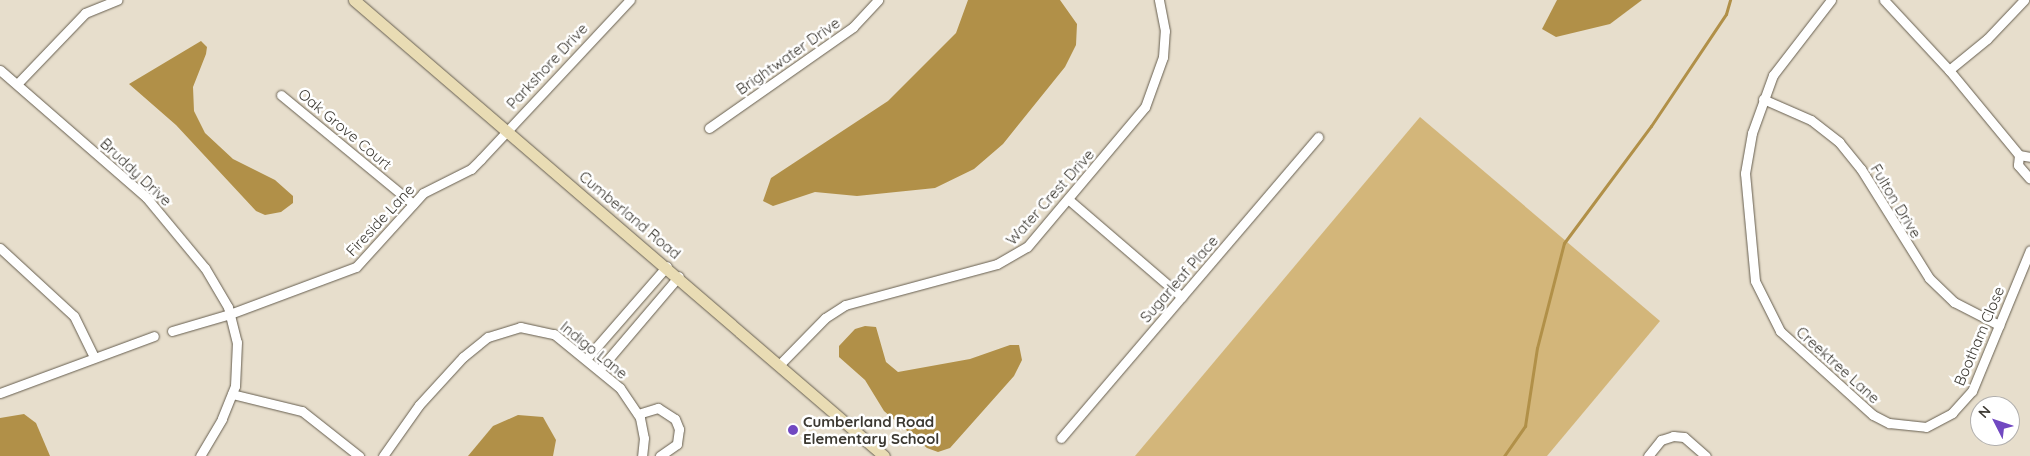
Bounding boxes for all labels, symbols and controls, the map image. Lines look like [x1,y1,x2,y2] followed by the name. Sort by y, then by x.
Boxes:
[733,14,843,98] street label: Brightwater Drive
[503,19,591,113] street label: Parkshore Drive
[295,85,395,173] street label: Oak Grove Court
[97,134,175,210] street label: Bruddy Drive
[1002,145,1098,249] street label: Water Crest Drive
[1867,161,1925,241] street label: Fulton Drive
[576,167,684,263] street label: Cumberland Road
[342,180,418,260] street label: Fireside Lane
[1136,232,1222,326] street label: Sugarleaf Place
[1950,284,2008,388] street label: Bootham Close
[557,317,631,383] street label: Indigo Lane
[1793,323,1883,407] street label: Creektree Lane
[1970,396,2020,446] north arrow
[1974,402,1995,422] text: N
[803,412,939,447] place label: Cumberland Road Elementary School
[787,424,799,436] marker: Cumberland Road Elementary School

